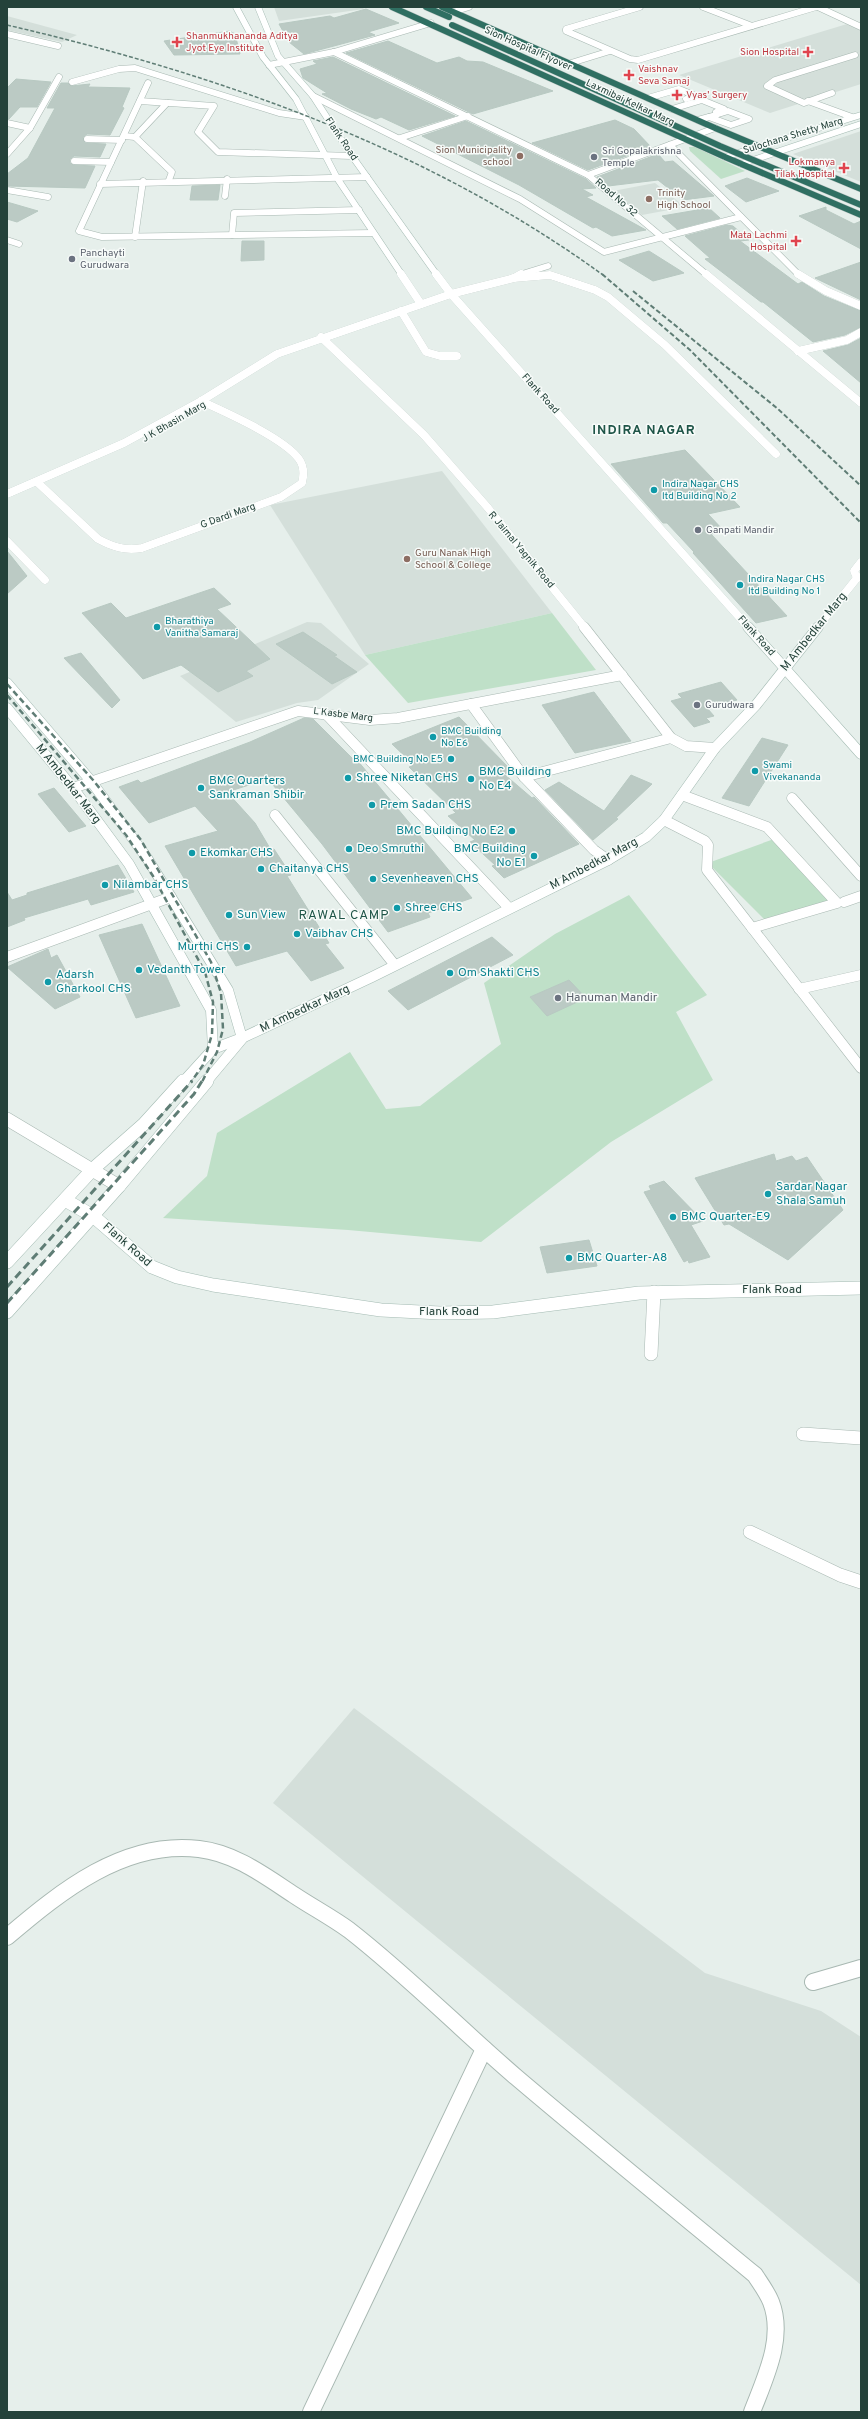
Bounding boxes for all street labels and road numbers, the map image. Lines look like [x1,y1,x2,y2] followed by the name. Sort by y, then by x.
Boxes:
[482,24,574,74] street label: Sion Hospital Flyover
[583,77,677,129] street label: Laxmibai Kelkar Marg
[322,115,360,163] street label: Flank Road
[742,115,844,157] street label: Sulochana Shetty Marg
[592,176,640,220] street label: Road No 32
[518,371,562,417] street label: Flank Road
[140,398,208,446] street label: J K Bhasin Marg
[199,500,257,532] street label: G Dardi Marg
[485,509,557,591] street label: R Jaimal Yagnik Road
[777,589,851,675] street label: M Ambedkar Marg
[734,613,778,659] street label: Flank Road
[312,705,374,725] street label: L Kasbe Marg
[32,741,104,827] street label: M Ambedkar Marg
[547,834,641,894] street label: M Ambedkar Marg
[257,981,353,1037] street label: M Ambedkar Marg
[99,1219,155,1271] street label: Flank Road
[742,1282,802,1298] street label: Flank Road
[419,1304,479,1320] street label: Flank Road

